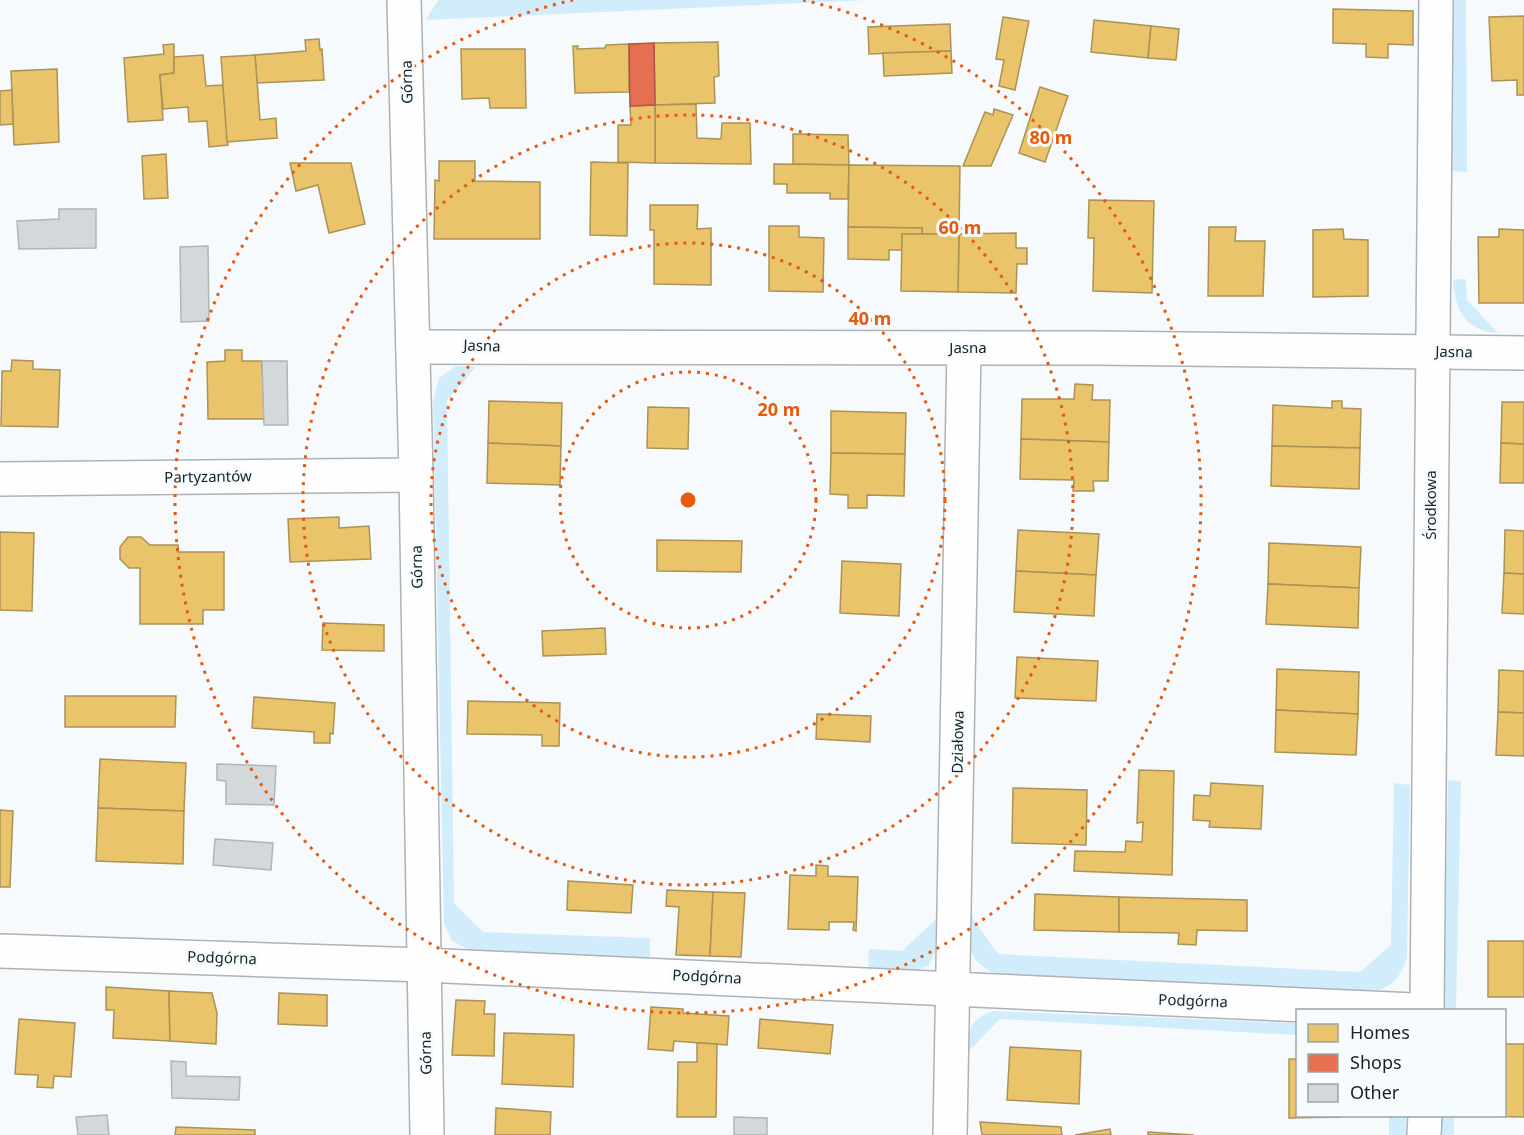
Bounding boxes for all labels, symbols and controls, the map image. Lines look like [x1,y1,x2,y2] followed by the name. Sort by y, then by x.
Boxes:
[396,60,416,104] street label: Górna
[1030,125,1072,149] text: 80 m
[939,215,981,239] text: 60 m
[849,306,891,330] text: 40 m
[461,334,501,356] street label: Jasna
[947,337,987,357] street label: Jasna
[1433,341,1473,361] street label: Jasna
[758,397,800,421] text: 20 m
[164,465,252,487] street label: Partyzantów
[1420,470,1440,540] street label: Środkowa
[678,490,698,510] centre of rings
[406,545,426,589] street label: Górna
[946,710,968,774] street label: Działowa
[187,946,257,968] street label: Podgórna
[672,964,742,988] street label: Podgórna
[1158,989,1228,1011] street label: Podgórna
[1296,1009,1506,1117] legend
[1350,1020,1410,1044] text: Homes
[415,1031,435,1075] street label: Górna
[1350,1050,1402,1074] text: Shops
[1350,1080,1400,1104] text: Other

